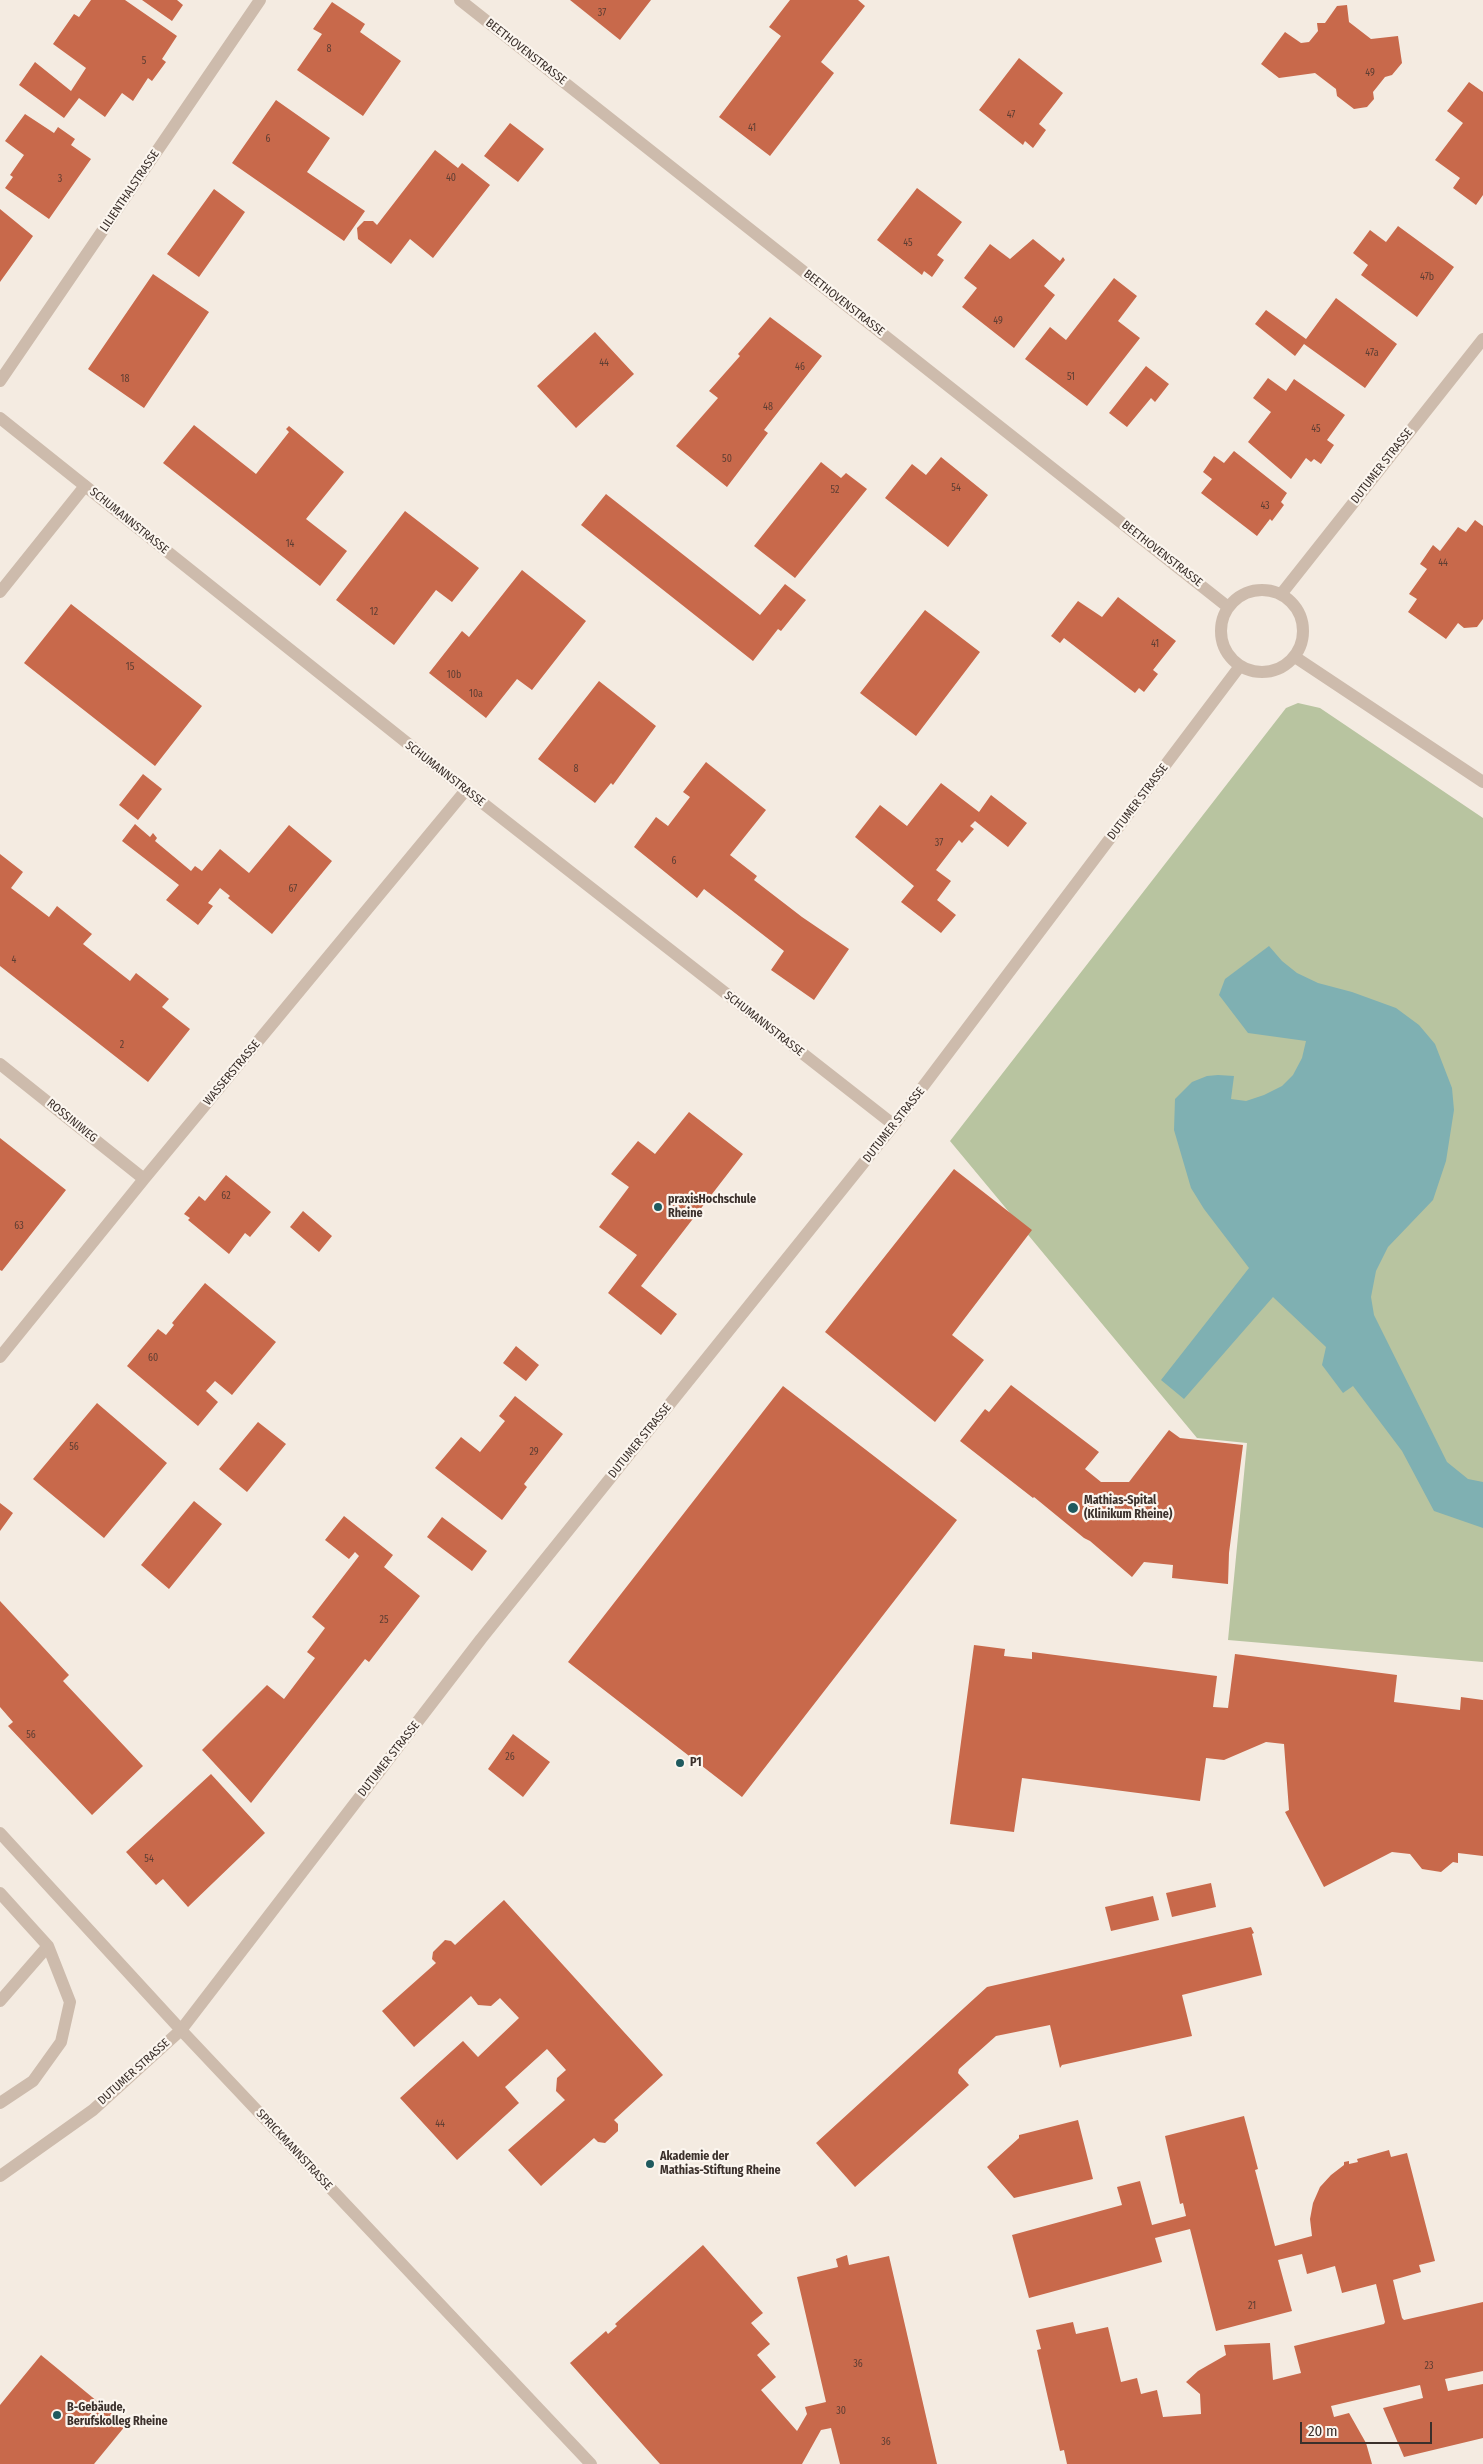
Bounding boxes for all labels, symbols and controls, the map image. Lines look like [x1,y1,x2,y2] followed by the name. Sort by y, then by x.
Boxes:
[598,7,606,19] house number: 37
[483,16,569,88] street label: BEETHOVENSTRASSE
[327,43,331,55] house number: 8
[142,55,146,67] house number: 5
[1365,67,1375,79] house number: 49
[1007,109,1015,121] house number: 47
[748,122,756,134] house number: 41
[266,133,270,145] house number: 6
[97,147,163,235] street label: LILIENTHALSTRASSE
[446,172,456,184] house number: 40
[58,173,62,185] house number: 3
[903,237,913,249] house number: 45
[801,267,887,339] street label: BEETHOVENSTRASSE
[1420,271,1434,283] house number: 47b
[993,315,1003,327] house number: 49
[1365,347,1379,359] house number: 47a
[599,357,609,369] house number: 44
[795,361,805,373] house number: 46
[1067,371,1075,383] house number: 51
[121,373,129,385] house number: 18
[763,401,773,413] house number: 48
[1311,423,1321,435] house number: 45
[1348,425,1416,507] street label: DUTUMER STRASSE
[722,453,732,465] house number: 50
[951,482,961,494] house number: 54
[831,484,839,496] house number: 52
[87,485,171,557] street label: SCHUMANNSTRASSE
[1260,500,1270,512] house number: 43
[1119,518,1205,590] street label: BEETHOVENSTRASSE
[286,538,294,550] house number: 14
[1438,557,1448,569] house number: 44
[370,606,378,618] house number: 12
[1151,638,1159,650] house number: 41
[126,661,134,673] house number: 15
[447,669,461,681] house number: 10b
[469,688,483,700] house number: 10a
[402,738,488,810] street label: SCHUMANNSTRASSE
[1105,761,1171,843] street label: DUTUMER STRASSE
[574,763,578,775] house number: 8
[935,837,943,849] house number: 37
[672,855,676,867] house number: 6
[289,883,297,895] house number: 67
[12,954,16,966] house number: 4
[721,988,807,1060] street label: SCHUMANNSTRASSE
[201,1037,263,1109] street label: WASSERSTRASSE
[120,1039,124,1051] house number: 2
[860,1084,928,1166] street label: DUTUMER STRASSE
[44,1096,100,1146] street label: ROSSINIWEG
[221,1190,231,1202] house number: 62
[668,1193,756,1221] place label: praxisHochschule Rheine
[652,1201,664,1213] marker: praxisHochschule Rheine
[14,1220,24,1232] house number: 63
[148,1352,158,1364] house number: 60
[606,1401,674,1481] street label: DUTUMER STRASSE
[69,1441,79,1453] house number: 56
[529,1446,539,1458] house number: 29
[1084,1494,1172,1522] place label: Mathias-Spital (Klinikum Rheine)
[1066,1501,1080,1515] marker: Mathias-Spital (Klinikum Rheine)
[380,1614,388,1626] house number: 25
[355,1718,423,1800] street label: DUTUMER STRASSE
[26,1729,36,1741] house number: 56
[505,1751,515,1763] house number: 26
[690,1756,701,1770] place label: P1
[674,1757,686,1769] marker: P1
[144,1853,154,1865] house number: 54
[95,2036,173,2108] street label: DUTUMER STRASSE
[253,2107,335,2193] street label: SPRICKMANNSTRASSE
[435,2118,445,2130] house number: 44
[660,2150,781,2178] place label: Akademie der Mathias-Stiftung Rheine
[644,2158,656,2170] marker: Akademie der Mathias-Stiftung Rheine
[1248,2300,1256,2312] house number: 21
[853,2358,863,2370] house number: 36
[1425,2360,1433,2372] house number: 23
[67,2401,168,2429] place label: B-Gebäude, Berufskolleg Rheine
[836,2405,846,2417] house number: 30
[51,2409,63,2421] marker: B-Gebäude, Berufskolleg Rheine
[1303,2412,1436,2444] scale bar
[1308,2422,1338,2440] text: 20 m
[881,2436,891,2448] house number: 36

